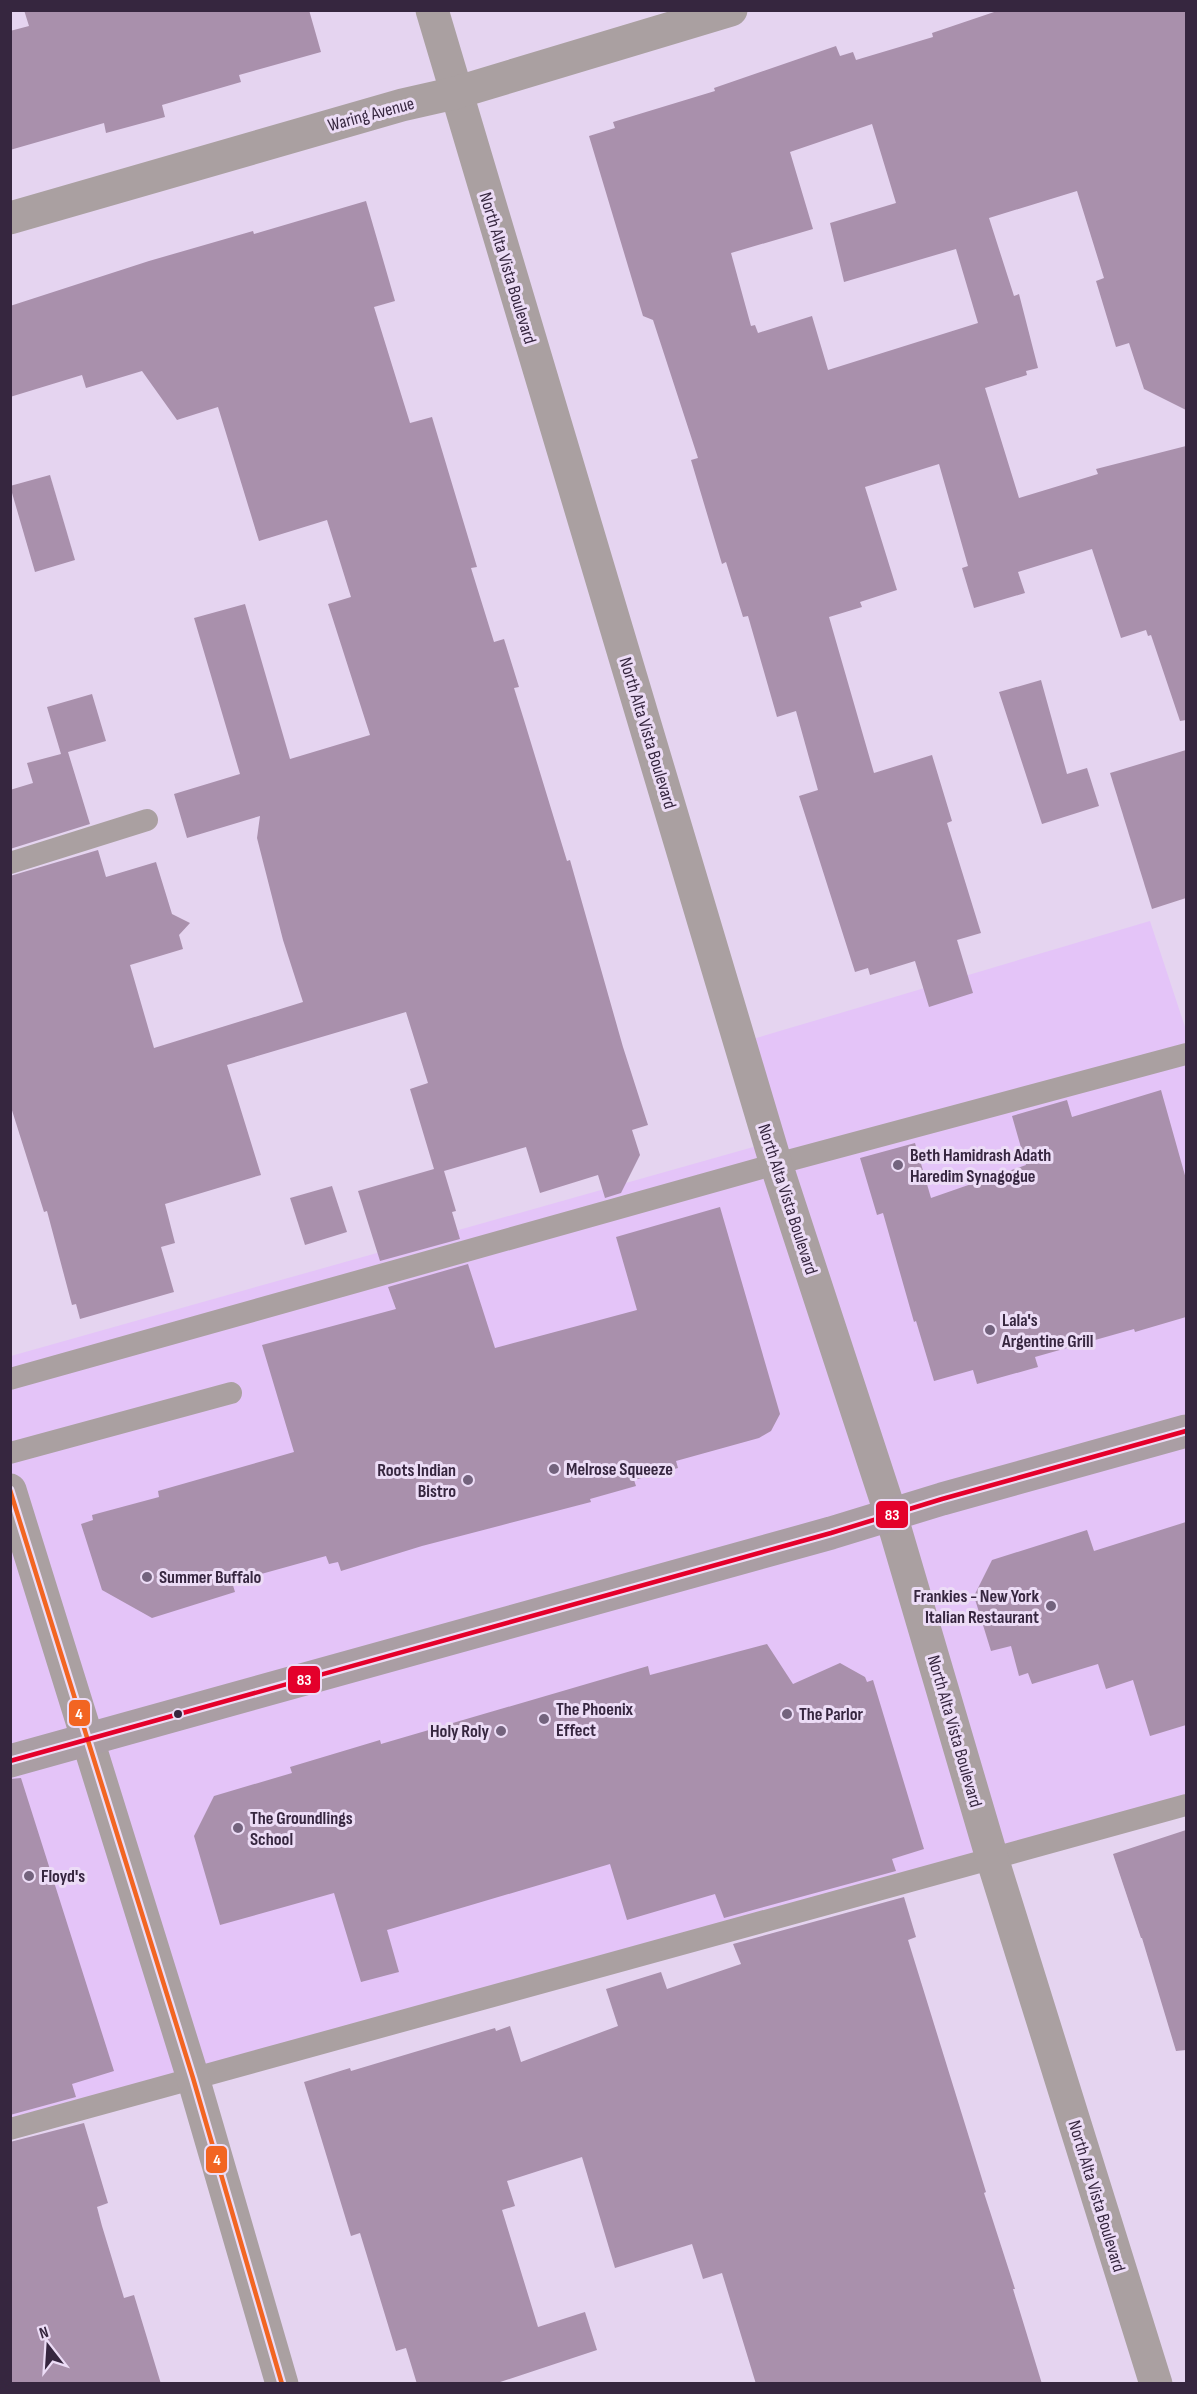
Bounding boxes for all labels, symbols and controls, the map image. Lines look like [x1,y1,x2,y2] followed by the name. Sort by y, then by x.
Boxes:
[326,93,417,136] street label: Waring Avenue
[475,190,541,346] street label: North Alta Vista Boulevard
[615,655,681,811] street label: North Alta Vista Boulevard
[753,1121,822,1277] street label: North Alta Vista Boulevard
[910,1145,1051,1187] place label: Beth Hamidrash Adath Haredim Synagogue
[891,1158,905,1172] marker: Beth Hamidrash Adath Haredim Synagogue
[1001,1310,1093,1352] place label: Lala's Argentine Grill
[983,1323,997,1337] marker: Lala's Argentine Grill
[566,1459,673,1480] place label: Melrose Squeeze
[377,1460,456,1502] place label: Roots Indian Bistro
[547,1462,561,1476] marker: Melrose Squeeze
[461,1473,475,1487] marker: Roots Indian Bistro
[875,1500,909,1529] line badge: 83
[885,1506,899,1525] text: 83
[159,1567,261,1588] place label: Summer Buffalo
[140,1570,154,1584] marker: Summer Buffalo
[914,1586,1039,1628] place label: Frankies - New York Italian Restaurant
[1044,1599,1058,1613] marker: Frankies - New York Italian Restaurant
[923,1653,986,1810] street label: North Alta Vista Boulevard
[287,1665,321,1694] line badge: 83
[297,1671,311,1690] text: 83
[68,1699,91,1727] line badge: 4
[556,1699,634,1741] place label: The Phoenix Effect
[799,1704,864,1725] place label: The Parlor
[75,1705,83,1724] text: 4
[780,1707,794,1721] marker: The Parlor
[172,1708,184,1720] unlabelled marker
[537,1712,551,1726] marker: The Phoenix Effect
[430,1721,489,1742] place label: Holy Roly
[494,1724,508,1738] marker: Holy Roly
[250,1808,353,1850] place label: The Groundlings School
[231,1821,245,1835] marker: The Groundlings School
[41,1866,85,1887] place label: Floyd's
[22,1869,36,1883] marker: Floyd's
[1064,2118,1130,2274] street label: North Alta Vista Boulevard
[205,2145,228,2174] line badge: 4
[213,2151,221,2170] text: 4
[18,2316,78,2376] north arrow
[37,2323,51,2343] text: N

